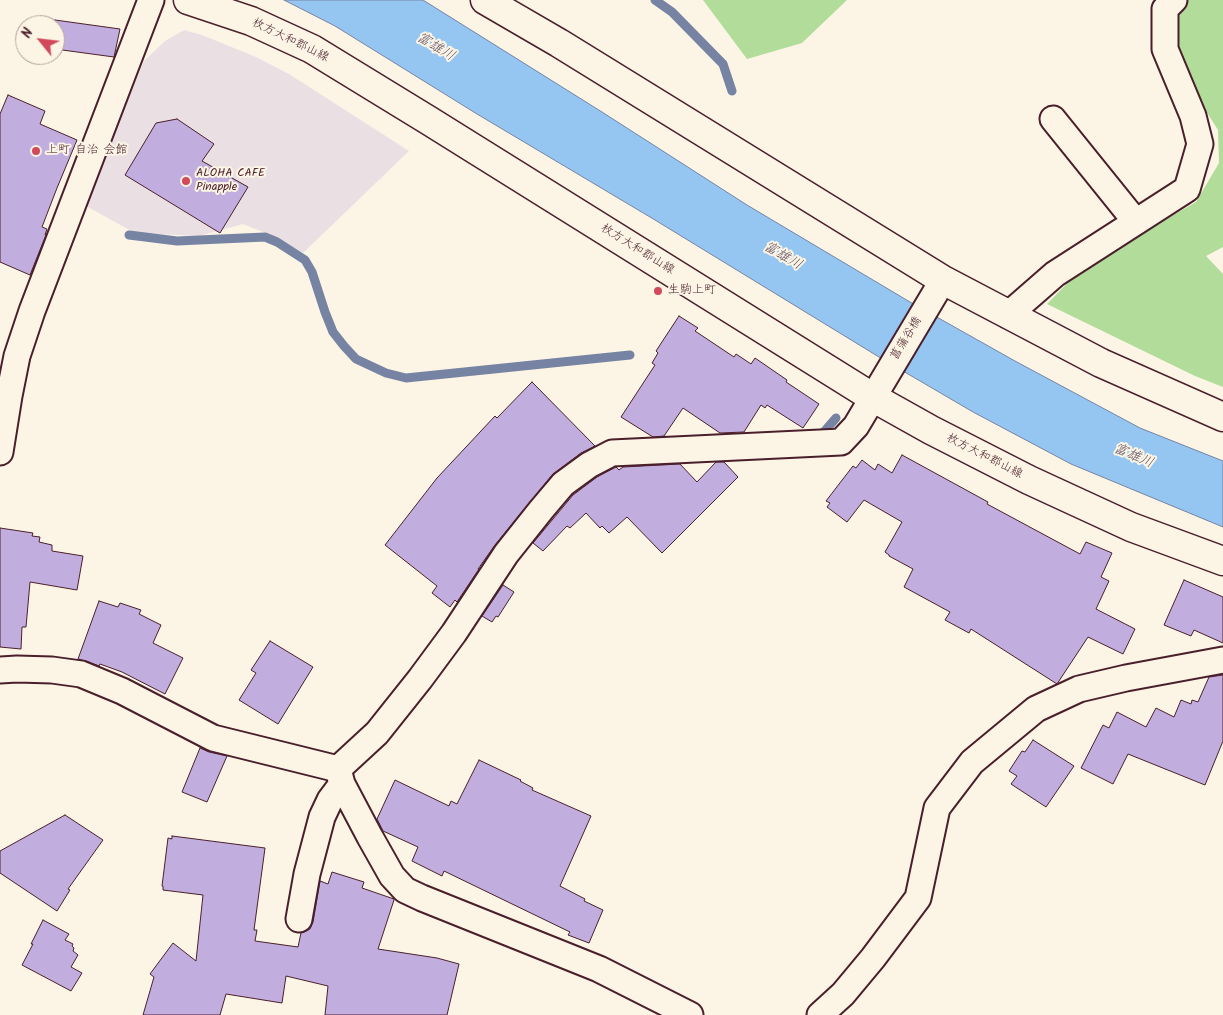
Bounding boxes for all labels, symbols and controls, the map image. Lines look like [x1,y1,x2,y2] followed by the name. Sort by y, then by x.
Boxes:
[15,15,65,65] north arrow
[249,16,331,66] street label: 枚方大和郡山線
[16,24,40,42] text: N
[413,30,457,66] water label: 富雄川
[46,144,128,158] place label: 上町 自治 会館
[30,145,42,157] marker: 上町 自治 会館
[196,167,265,195] place label: ALOHA CAFE Pinapple
[180,175,192,187] marker: ALOHA CAFE Pinapple
[598,222,676,278] street label: 枚方大和郡山線
[760,239,804,275] water label: 富雄川
[668,284,716,298] place label: 生駒上町
[652,285,664,297] marker: 生駒上町
[888,315,926,363] street label: 菖蒲谷橋
[943,432,1025,482] street label: 枚方大和郡山線
[1110,441,1156,473] water label: 富雄川

